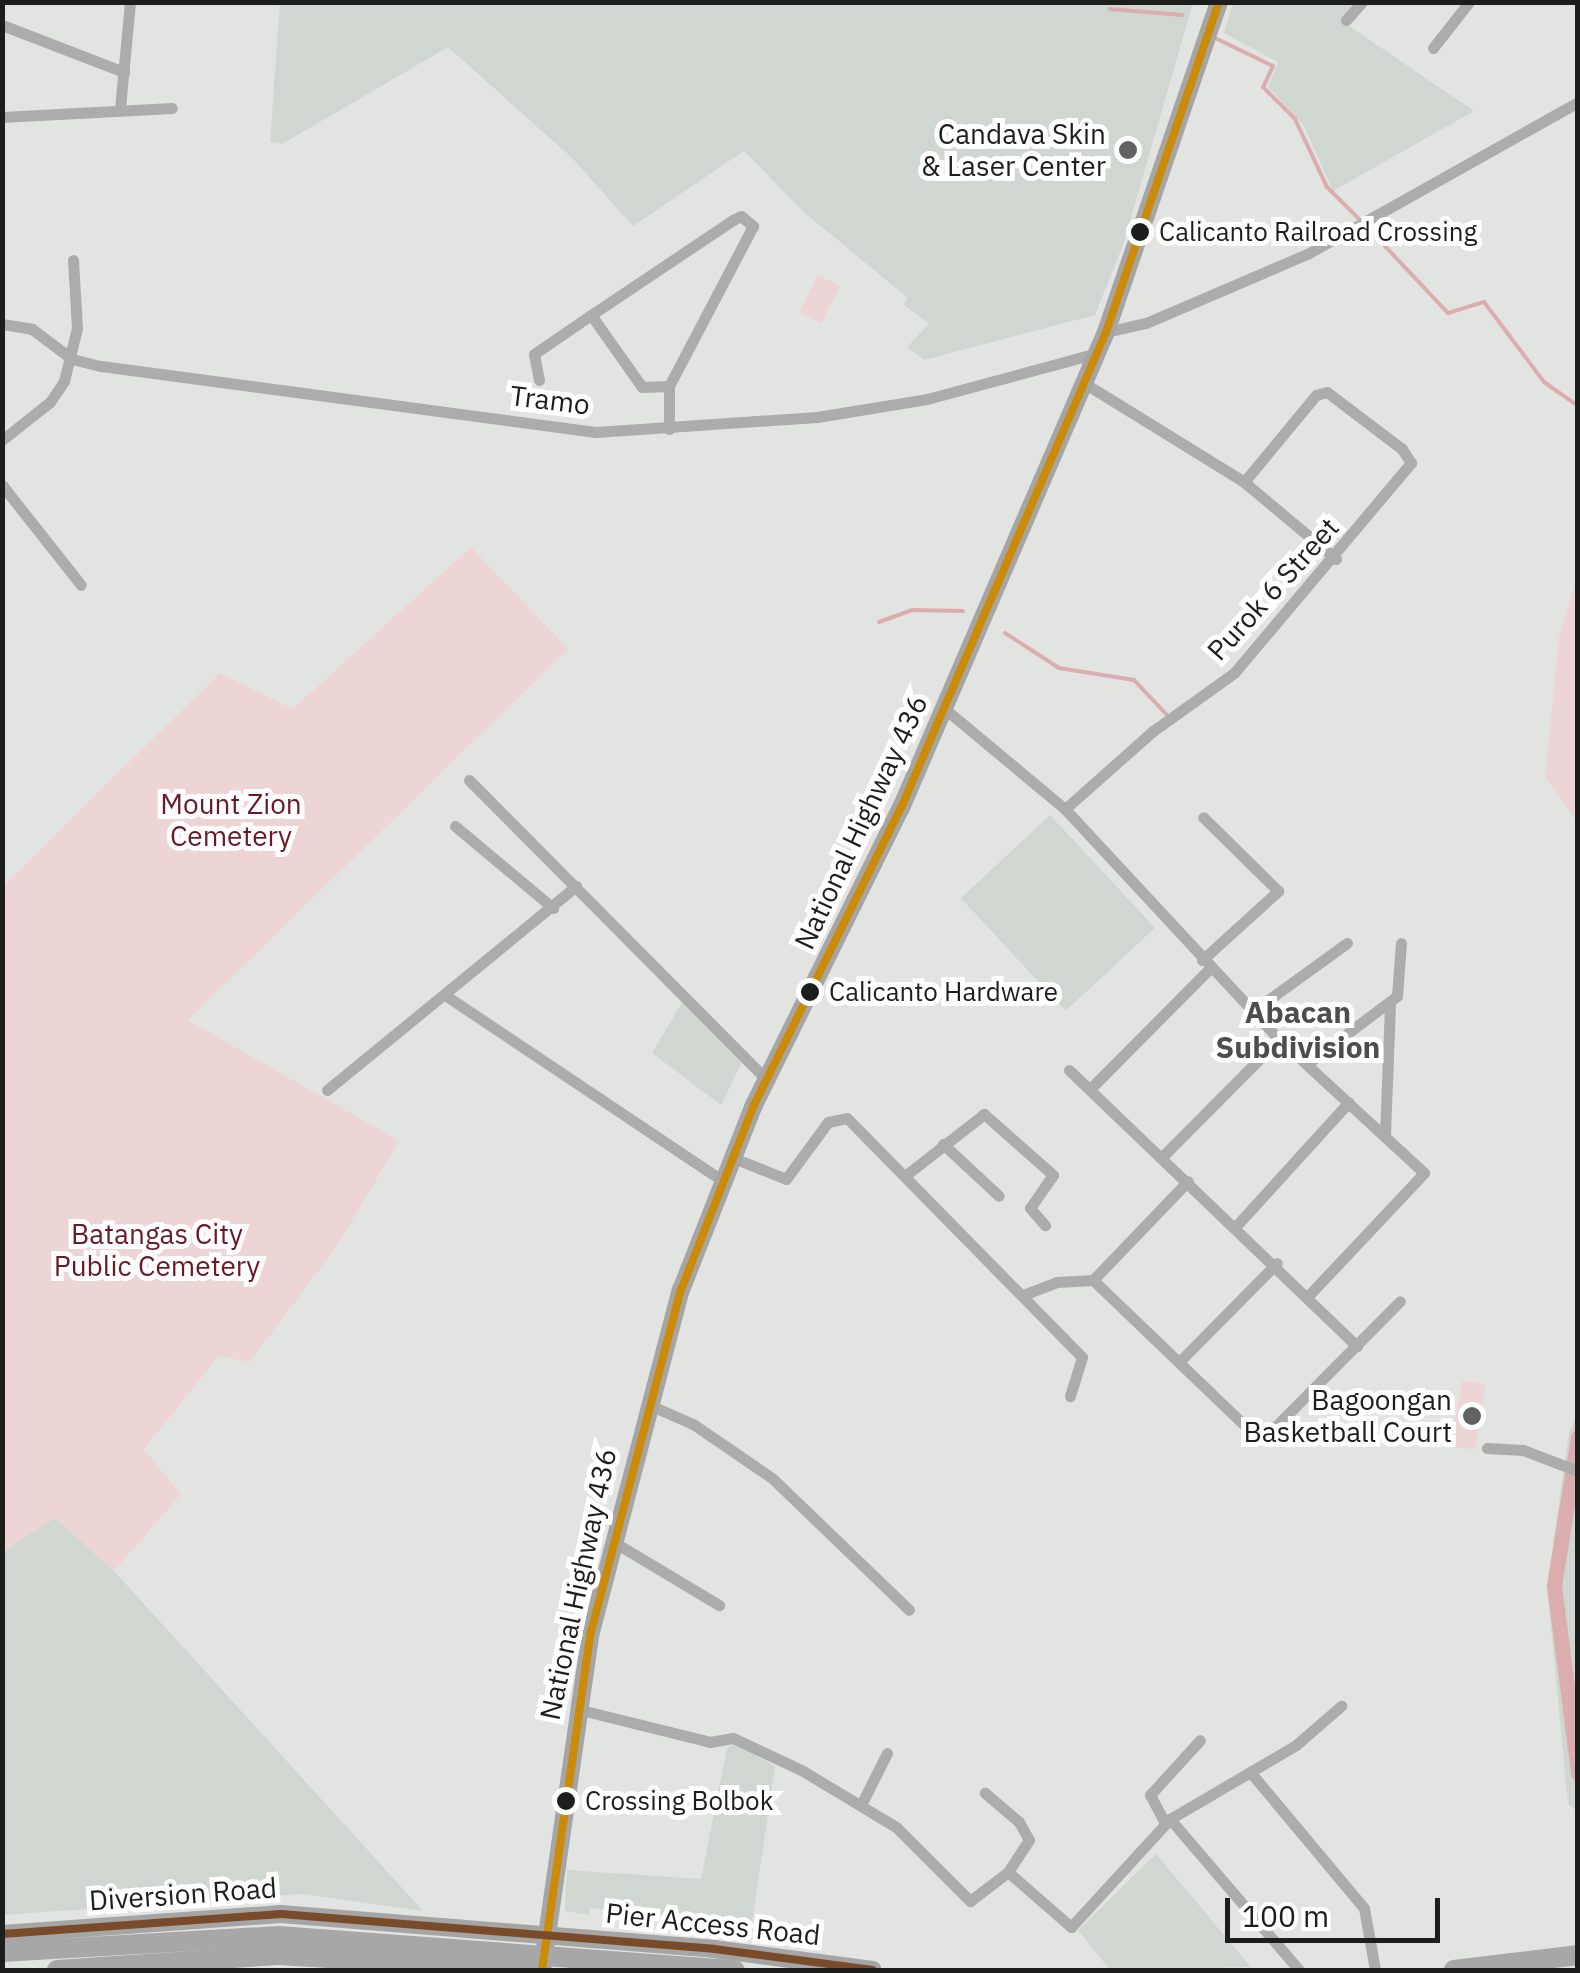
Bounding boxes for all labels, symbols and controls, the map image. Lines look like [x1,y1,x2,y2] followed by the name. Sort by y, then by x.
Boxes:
[921,117,1106,183] place label: Candava Skin & Laser Center
[1115,137,1141,163] marker: Candava Skin & Laser Center
[1159,216,1477,248] place label: Calicanto Railroad Crossing
[1130,222,1150,242] marker: Calicanto Railroad Crossing
[508,378,592,422] street label: Tramo
[1200,511,1346,667] street label: Purok 6 Street
[787,690,935,954] street label: National Highway 436
[160,787,302,853] park label: Mount Zion Cemetery
[829,976,1058,1008] place label: Calicanto Hardware
[800,982,820,1002] marker: Calicanto Hardware
[1216,994,1380,1064] district label: Abacan Subdivision
[54,1217,260,1283] park label: Batangas City Public Cemetery
[1244,1383,1452,1449] place label: Bagoongan Basketball Court
[1461,1405,1483,1427] marker: Bagoongan Basketball Court
[533,1445,623,1723] street label: National Highway 436
[585,1785,773,1817] place label: Crossing Bolbok
[556,1791,576,1811] marker: Crossing Bolbok
[88,1871,278,1917] street label: Diversion Road
[1230,1878,1445,1940] scale bar
[604,1896,822,1952] street label: Pier Access Road
[1242,1896,1329,1935] text: 100 m

